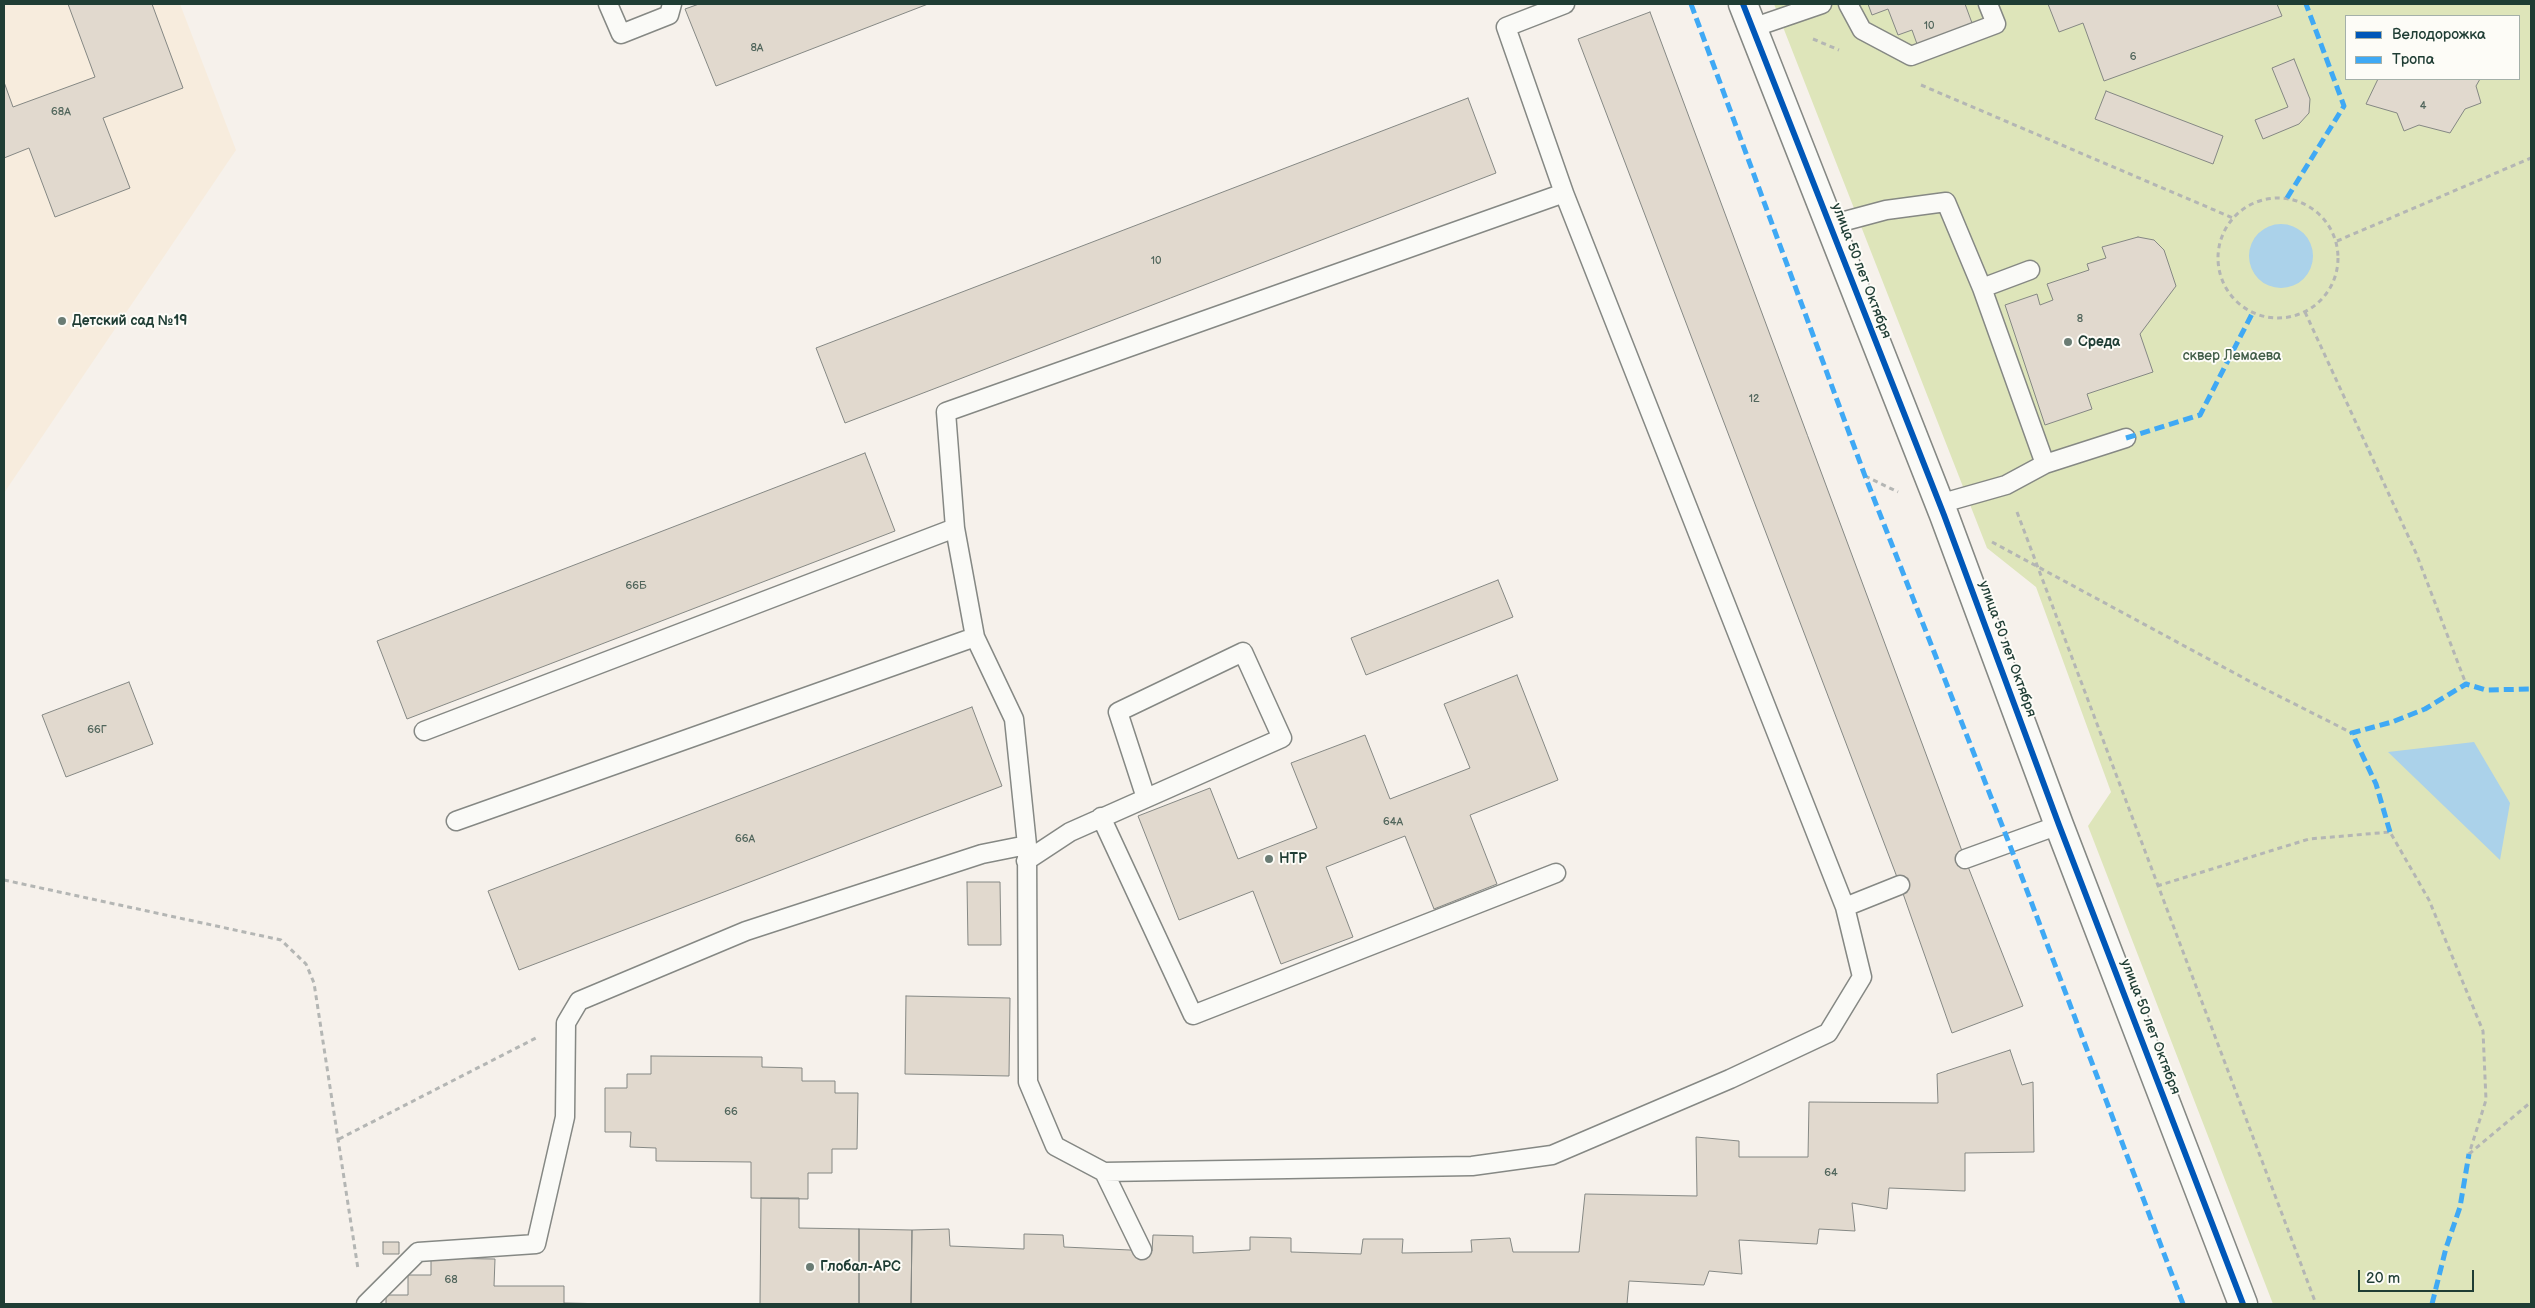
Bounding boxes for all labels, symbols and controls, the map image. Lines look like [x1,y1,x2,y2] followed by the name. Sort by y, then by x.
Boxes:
[2345,15,2520,80] legend
[1924,19,1934,33] house number: 10
[2392,25,2486,44] text: Велодорожка
[750,41,764,55] house number: 8А
[2130,50,2136,64] house number: 6
[2392,50,2435,69] text: Тропа
[2420,99,2426,113] house number: 4
[51,105,71,119] house number: 68А
[1827,201,1895,341] street label: улица 50 лет Октября
[1151,254,1161,268] house number: 10
[2077,312,2083,326] house number: 8
[72,313,187,329] place label: Детский сад №19
[56,315,68,327] marker: Детский сад №19
[2078,334,2120,350] place label: Среда
[2062,336,2074,348] marker: Среда
[2183,348,2281,364] park label: сквер Лемаева
[1749,392,1759,406] house number: 12
[625,579,647,593] house number: 66Б
[1975,579,2039,719] street label: улица 50 лет Октября
[87,723,107,737] house number: 66Г
[1383,815,1403,829] house number: 64А
[735,832,755,846] house number: 66А
[1279,851,1307,867] place label: НТР
[1263,853,1275,865] marker: НТР
[2116,957,2184,1097] street label: улица 50 лет Октября
[724,1105,738,1119] house number: 66
[1824,1166,1838,1180] house number: 64
[820,1259,901,1275] place label: Глобал-АРС
[2360,1260,2476,1292] scale bar
[804,1261,816,1273] marker: Глобал-АРС
[2366,1269,2400,1288] text: 20 m
[444,1273,458,1287] house number: 68

